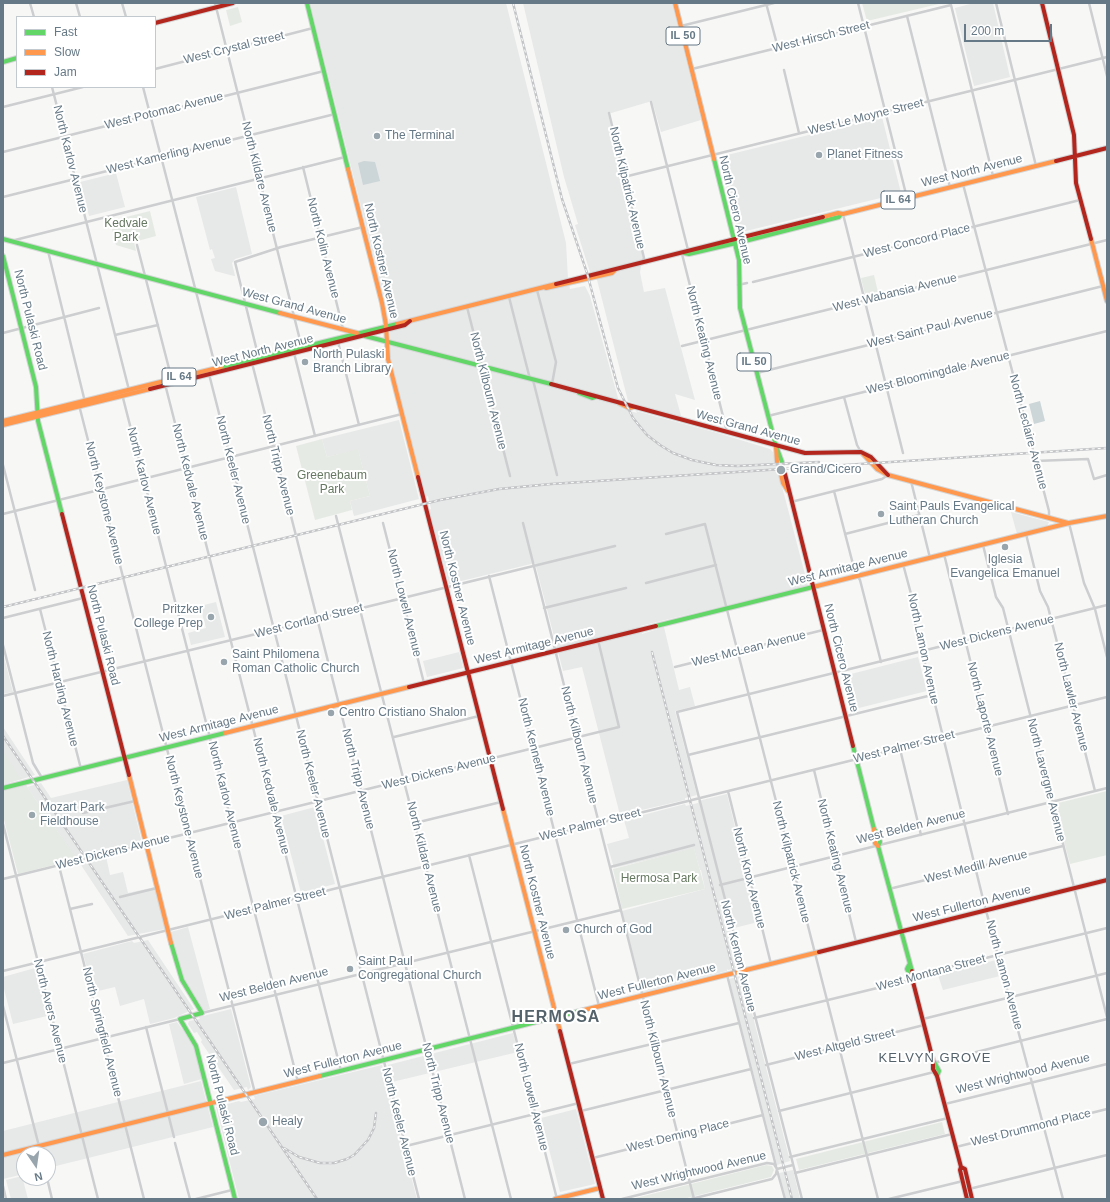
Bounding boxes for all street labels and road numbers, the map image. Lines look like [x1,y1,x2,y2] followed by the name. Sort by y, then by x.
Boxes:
[771,18,871,56] street label: West Hirsch Street
[666,27,700,45] road number: IL 50
[182,29,286,67] street label: West Crystal Street
[103,89,225,133] street label: West Potomac Avenue
[807,96,925,138] street label: West Le Moyne Street
[50,104,90,214] street label: North Karlov Avenue
[238,120,280,234] street label: North Kildare Avenue
[606,125,648,251] street label: North Kilpatrick Avenue
[105,132,233,178] street label: West Kamerling Avenue
[920,151,1024,191] street label: West North Avenue
[715,154,755,266] street label: North Cicero Avenue
[881,191,915,209] road number: IL 64
[304,196,342,300] street label: North Kolin Avenue
[361,202,401,320] street label: North Kostner Avenue
[862,221,972,261] street label: West Concord Place
[11,268,49,372] street label: North Pulaski Road
[832,271,958,315] street label: West Wabansia Avenue
[683,284,725,402] street label: North Keating Avenue
[240,285,348,327] street label: West Grand Avenue
[866,306,994,352] street label: West Saint Paul Avenue
[211,331,315,371] street label: West North Avenue
[466,331,510,451] street label: North Kilbourn Avenue
[865,348,1011,398] street label: West Bloomingdale Avenue
[737,353,771,371] road number: IL 50
[162,368,196,386] road number: IL 64
[1006,373,1050,491] street label: North Leclaire Avenue
[694,407,802,449] street label: West Grand Avenue
[259,413,297,517] street label: North Tripp Avenue
[213,414,253,526] street label: North Keeler Avenue
[169,422,211,542] street label: North Kedvale Avenue
[124,426,164,536] street label: North Karlov Avenue
[82,440,126,566] street label: North Keystone Avenue
[436,529,478,647] street label: North Kostner Avenue
[787,546,909,590] street label: West Armitage Avenue
[384,548,424,658] street label: North Lowell Avenue
[84,583,122,687] street label: North Pulaski Road
[904,592,942,706] street label: North Lamon Avenue
[253,601,365,641] street label: West Cortland Street
[821,602,861,714] street label: North Cicero Avenue
[939,612,1055,654] street label: West Dickens Avenue
[473,624,595,668] street label: West Armitage Avenue
[691,628,807,670] street label: West McLean Avenue
[39,630,81,748] street label: North Harding Avenue
[1050,641,1092,753] street label: North Lawler Avenue
[964,660,1006,778] street label: North Laporte Avenue
[557,685,601,805] street label: North Kilbourn Avenue
[514,696,558,818] street label: North Kenneth Avenue
[158,702,280,746] street label: West Armitage Avenue
[1024,717,1068,843] street label: North Lavergne Avenue
[339,727,377,831] street label: North Tripp Avenue
[852,727,956,767] street label: West Palmer Street
[293,728,333,840] street label: North Keeler Avenue
[250,736,292,856] street label: North Kedvale Avenue
[205,740,245,850] street label: North Karlov Avenue
[381,751,497,793] street label: West Dickens Avenue
[162,754,206,880] street label: North Keystone Avenue
[814,797,856,915] street label: North Keating Avenue
[403,800,445,914] street label: North Kildare Avenue
[769,800,813,924] street label: North Kilpatrick Avenue
[538,805,642,845] street label: West Palmer Street
[855,807,967,847] street label: West Belden Avenue
[729,826,769,930] street label: North Knox Avenue
[55,831,171,873] street label: West Dickens Avenue
[516,843,558,961] street label: North Kostner Avenue
[923,847,1029,887] street label: West Medill Avenue
[912,882,1032,926] street label: West Fullerton Avenue
[223,884,327,924] street label: West Palmer Street
[717,899,759,1013] street label: North Kenton Avenue
[982,918,1026,1032] street label: North Lamon Avenue
[875,951,987,995] street label: West Montana Street
[30,957,70,1065] street label: North Avers Avenue
[597,960,717,1004] street label: West Fullerton Avenue
[218,965,330,1005] street label: West Belden Avenue
[79,966,125,1098] street label: North Springfield Avenue
[636,999,680,1119] street label: North Kilbourn Avenue
[794,1026,896,1064] street label: West Altgeld Street
[283,1038,403,1082] street label: West Fullerton Avenue
[419,1041,457,1145] street label: North Tripp Avenue
[511,1042,551,1152] street label: North Lowell Avenue
[955,1050,1091,1098] street label: West Wrightwood Avenue
[203,1053,241,1157] street label: North Pulaski Road
[379,1066,419,1178] street label: North Keeler Avenue
[970,1106,1092,1150] street label: West Drummond Place
[625,1116,731,1156] street label: West Deming Place
[630,1149,768,1193] street label: West Wrightwood Avenue

